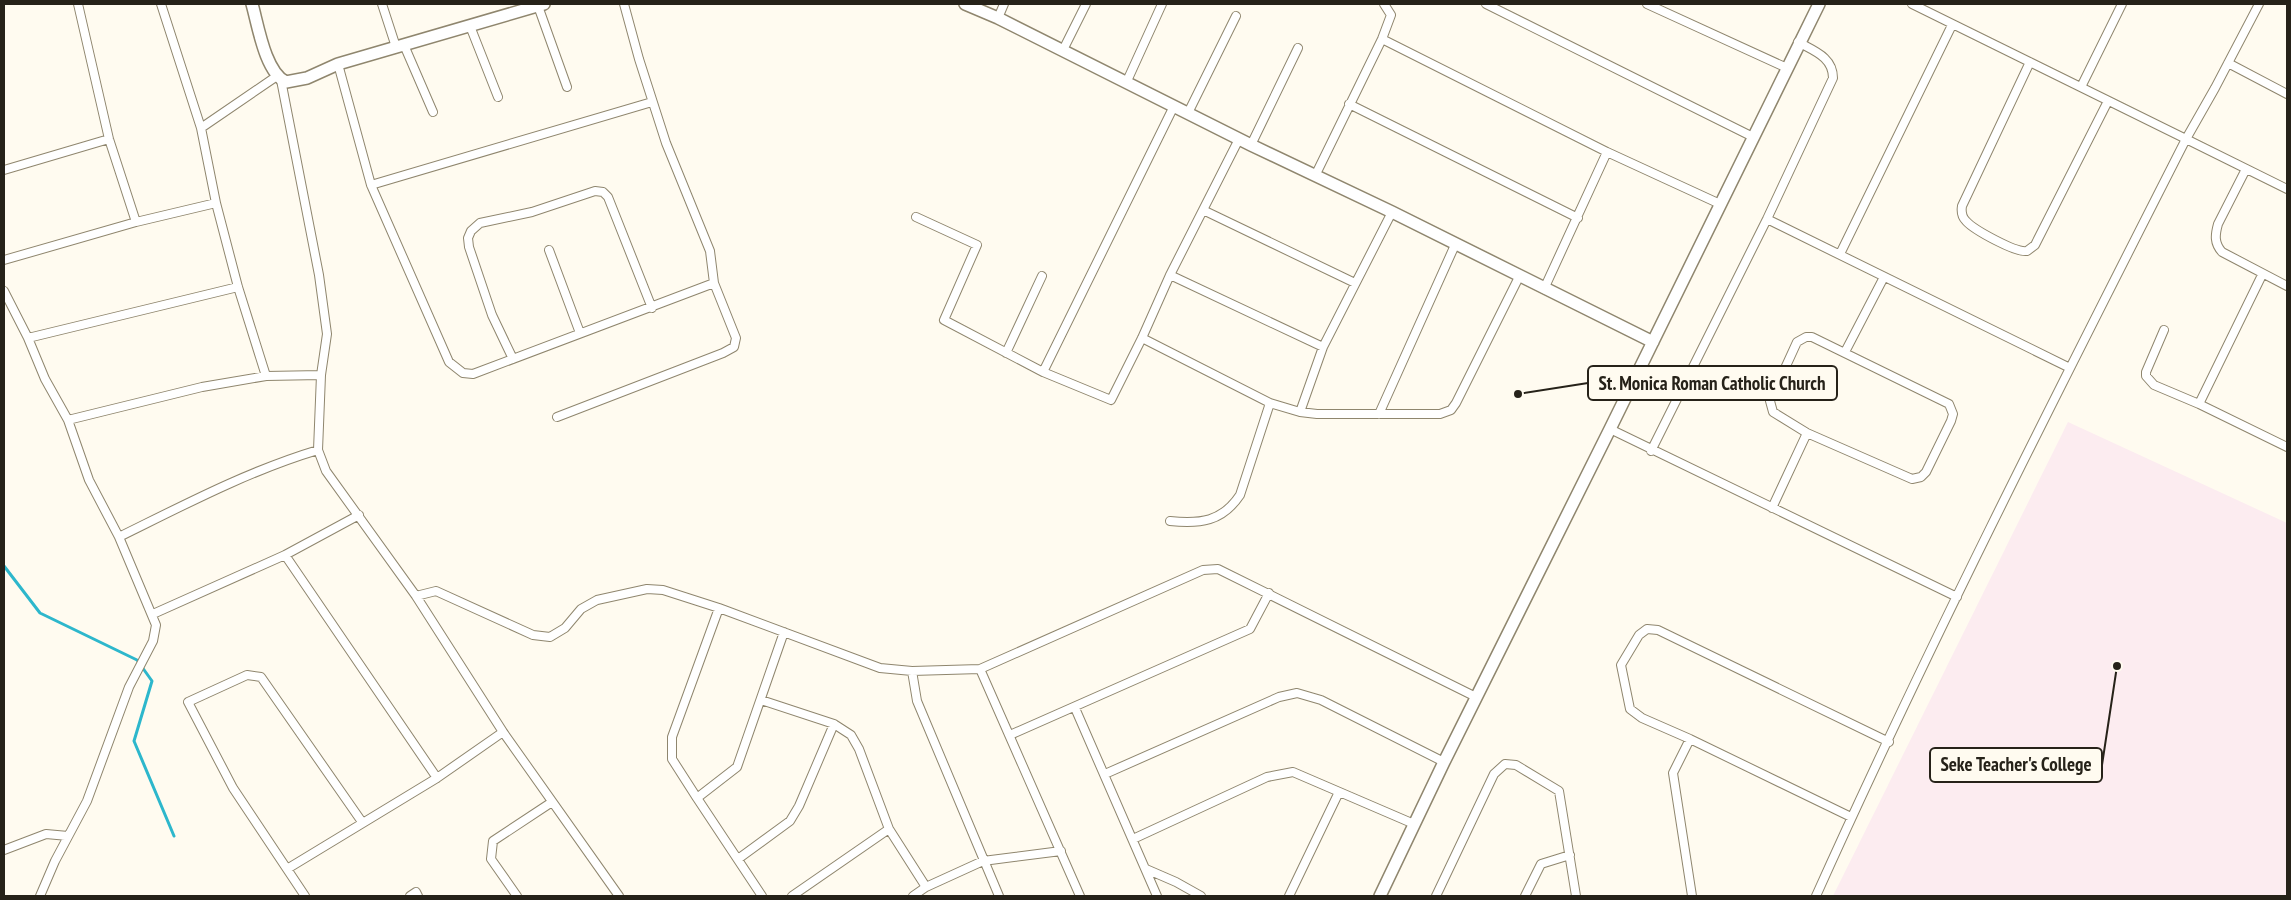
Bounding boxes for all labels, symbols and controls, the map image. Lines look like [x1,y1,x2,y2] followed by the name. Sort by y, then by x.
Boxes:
[1588,366,1837,400] callout: St. Monica Roman Catholic Church
[1599,371,1825,395] text: St. Monica Roman Catholic Church
[1930,748,2102,782] callout: Seke Teacher's College
[1940,752,2092,776] text: Seke Teacher's College

